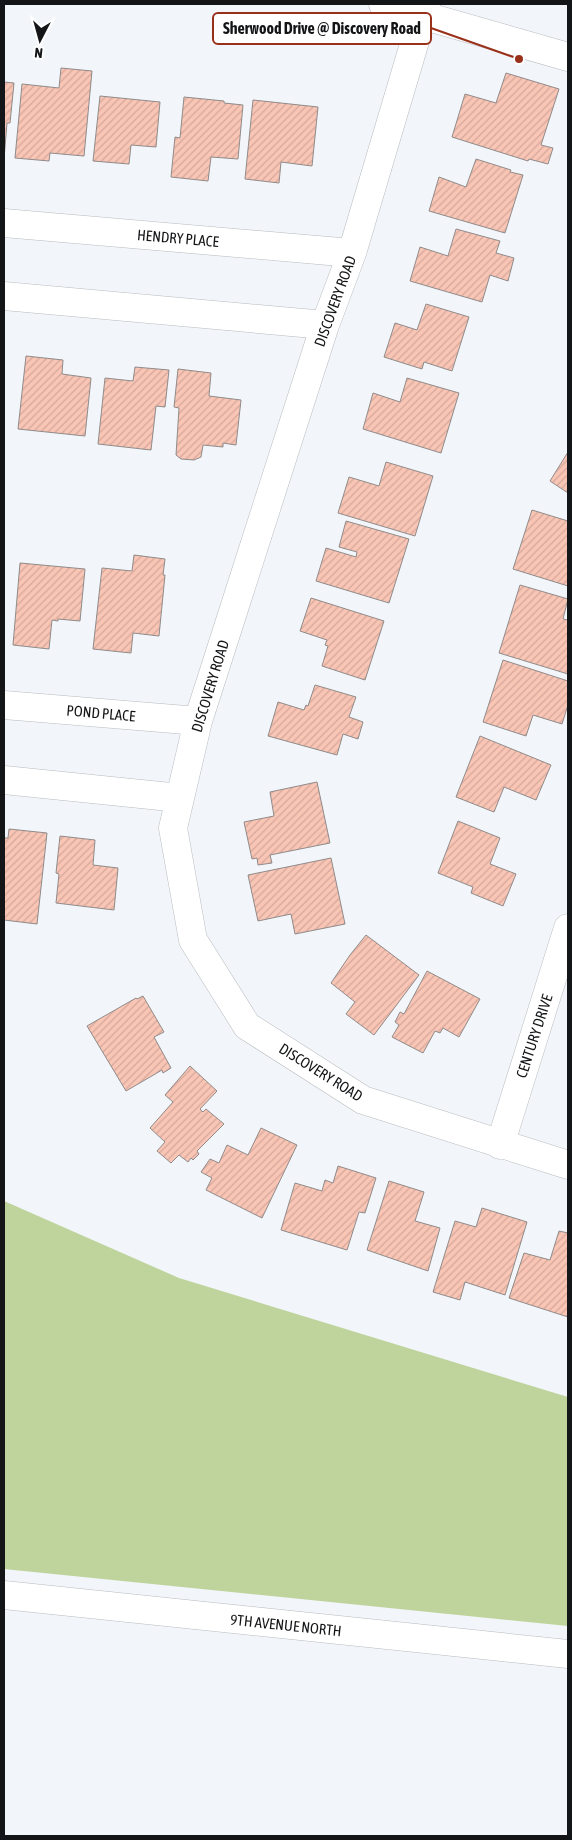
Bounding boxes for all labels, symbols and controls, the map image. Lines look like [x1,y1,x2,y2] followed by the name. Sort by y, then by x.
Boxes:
[213,13,431,44] callout: Sherwood Drive @ Discovery Road
[15,15,65,65] north arrow
[223,19,421,37] text: Sherwood Drive @ Discovery Road
[34,45,44,61] text: N
[136,226,220,250] street label: HENDRY PLACE
[311,253,359,349] street label: DISCOVERY ROAD
[188,638,232,734] street label: DISCOVERY ROAD
[66,702,137,725] street label: POND PLACE
[512,991,556,1080] street label: CENTURY DRIVE
[276,1040,366,1104] street label: DISCOVERY ROAD
[230,1611,342,1639] street label: 9TH AVENUE NORTH

